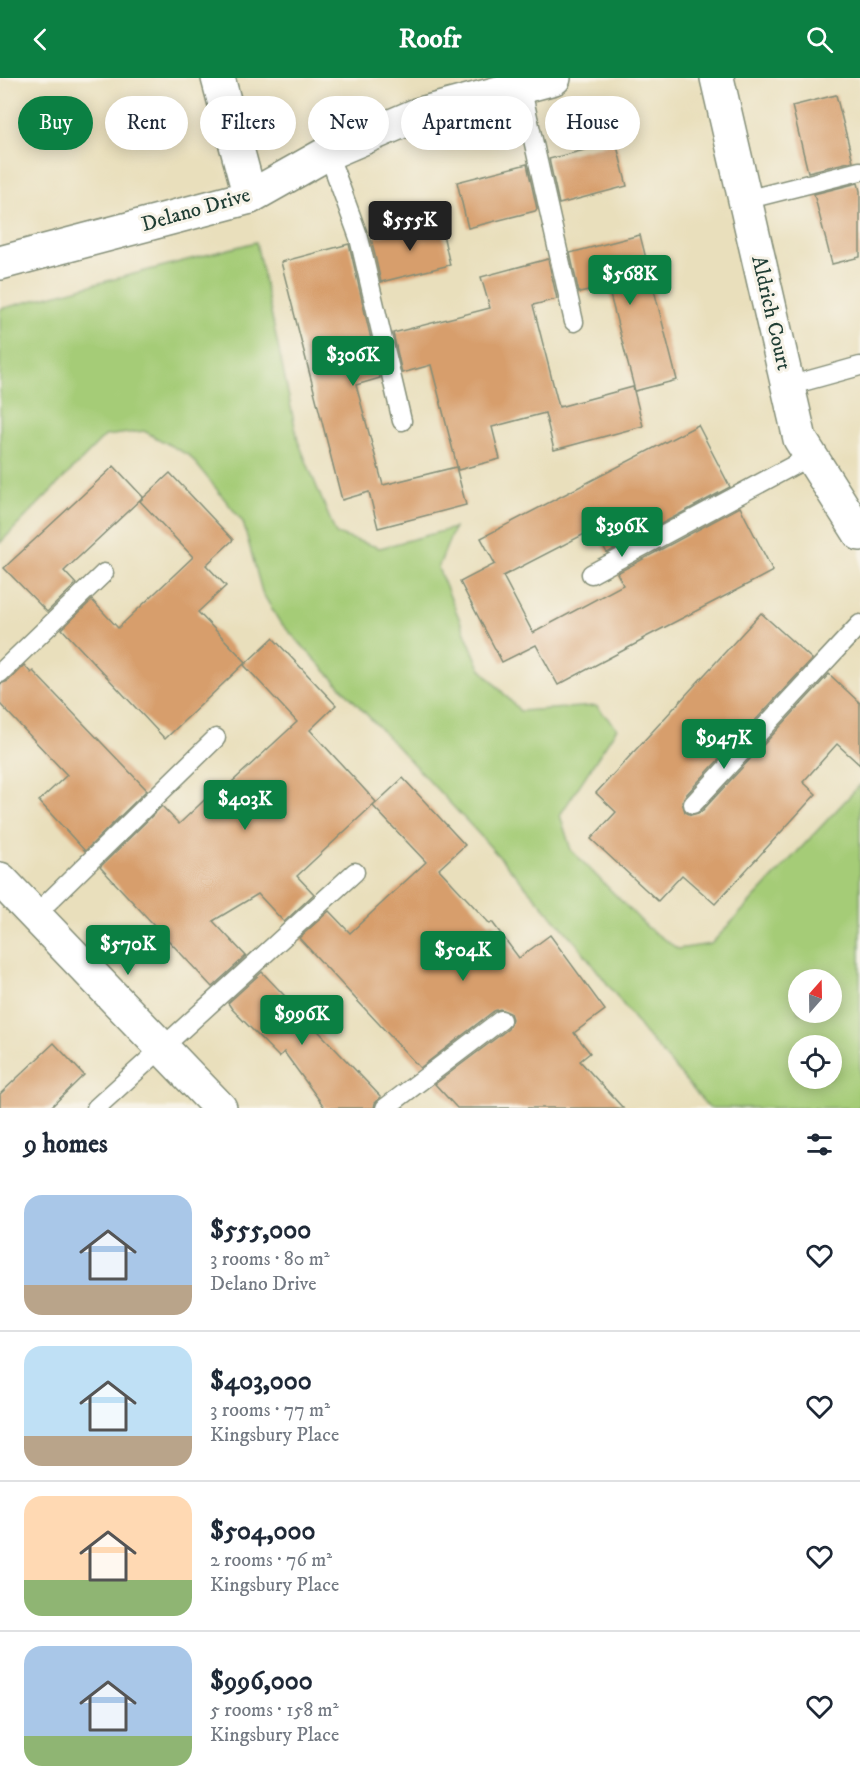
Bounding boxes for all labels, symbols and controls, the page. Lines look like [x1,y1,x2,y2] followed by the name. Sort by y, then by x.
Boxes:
[399,22,461,56] text: Roofr
[24,23,57,56] icon: back
[803,23,836,56] icon: search
[18,96,93,150] chip: Buy
[105,96,188,150] chip: Rent
[200,96,296,150] chip: Filters
[308,96,389,150] chip: New
[401,96,533,150] chip: Apartment
[545,96,640,150] chip: House
[139,182,254,238] street label: Delano Drive
[368,201,452,252] pin: $555K
[383,208,437,233] text: $555K
[745,253,797,373] street label: Aldrich Court
[588,255,672,306] pin: $568K
[602,262,658,287] text: $568K
[311,336,395,387] pin: $306K
[326,343,380,368] text: $306K
[580,507,664,558] pin: $396K
[596,514,648,539] text: $396K
[682,719,766,770] pin: $947K
[696,726,752,751] text: $947K
[203,780,287,831] pin: $403K
[218,787,272,812] text: $403K
[86,925,170,976] pin: $570K
[421,931,505,982] pin: $504K
[100,932,156,957] text: $570K
[434,938,492,963] text: $504K
[788,969,842,1023] north arrow
[788,969,842,1089] map controls
[260,995,344,1046] pin: $996K
[274,1002,330,1027] text: $996K
[788,1035,842,1089] button: locate
[24,1128,108,1161] text: 9 homes
[803,1128,836,1161] icon: filters
[210,1214,311,1247] text: $555,000
[72,1219,144,1291] icon: home
[803,1239,836,1272] icon: heart
[210,1247,330,1272] text: 3 rooms · 80 m²
[210,1272,317,1297] text: Delano Drive
[210,1365,312,1398] text: $403,000
[72,1370,144,1442] icon: home
[803,1390,836,1423] icon: heart
[210,1398,330,1423] text: 3 rooms · 77 m²
[210,1423,339,1448] text: Kingsbury Place
[210,1515,316,1548] text: $504,000
[72,1520,144,1592] icon: home
[803,1540,836,1573] icon: heart
[210,1548,332,1573] text: 2 rooms · 76 m²
[210,1573,339,1598] text: Kingsbury Place
[210,1665,313,1698] text: $996,000
[72,1670,144,1742] icon: home
[803,1690,836,1723] icon: heart
[210,1698,339,1723] text: 5 rooms · 158 m²
[210,1723,339,1748] text: Kingsbury Place

